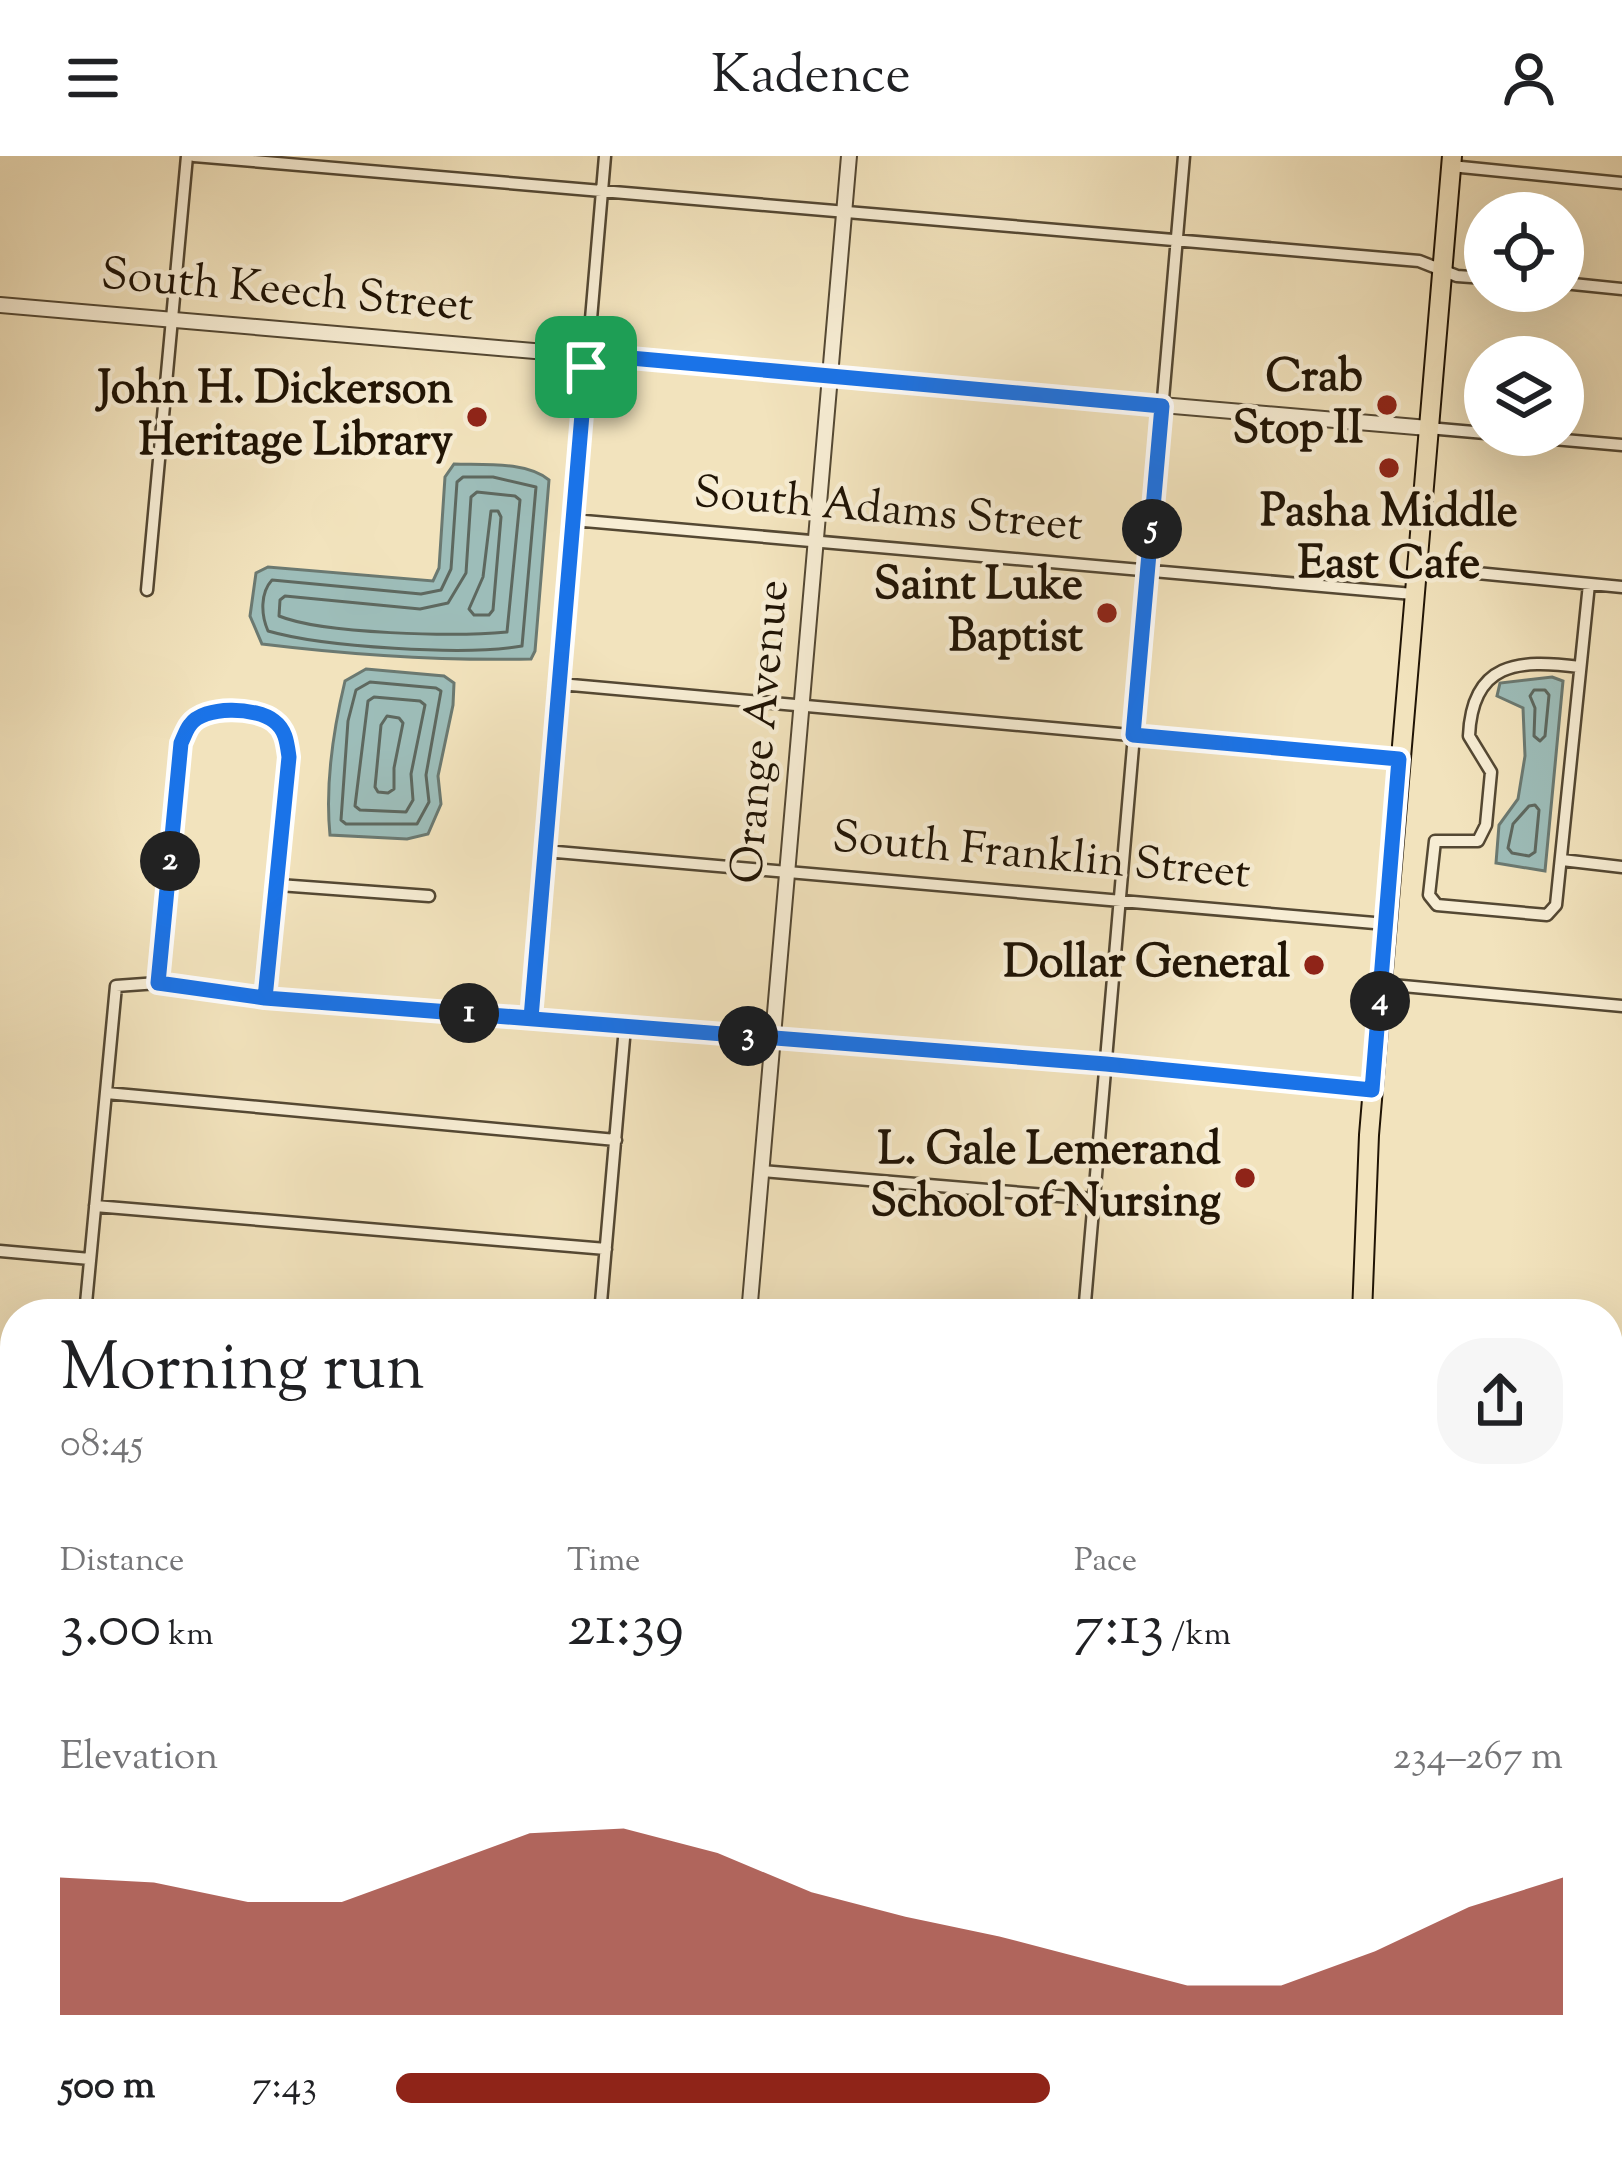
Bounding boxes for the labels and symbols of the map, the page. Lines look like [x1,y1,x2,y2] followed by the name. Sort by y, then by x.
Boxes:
[98,244,476,342] street label: South Keech Street
[535,316,637,418] pin
[1233,347,1363,464] place label: Crab Stop II
[95,359,454,476] place label: John H. Dickerson Heritage Library
[1374,392,1400,418] marker: Crab Stop II
[464,404,490,430] marker: John H. Dickerson Heritage Library
[1376,455,1402,481] marker: Pasha Middle East Cafe
[691,463,1085,561] street label: South Adams Street
[1260,482,1518,599] place label: Pasha Middle East Cafe
[1122,499,1182,559] pin: 5
[874,555,1084,672] place label: Saint Luke Baptist
[717,577,809,887] street label: Orange Avenue
[1094,600,1120,626] marker: Saint Luke Baptist
[829,807,1253,909] street label: South Franklin Street
[140,831,200,891] pin: 2
[1003,933,1290,998] place label: Dollar General
[1301,952,1327,978] marker: Dollar General
[1350,971,1410,1031] pin: 4
[439,983,499,1043] pin: 1
[718,1006,778,1066] pin: 3
[870,1120,1222,1237] place label: L. Gale Lemerand School of Nursing
[1232,1165,1258,1191] marker: L. Gale Lemerand School of Nursing

